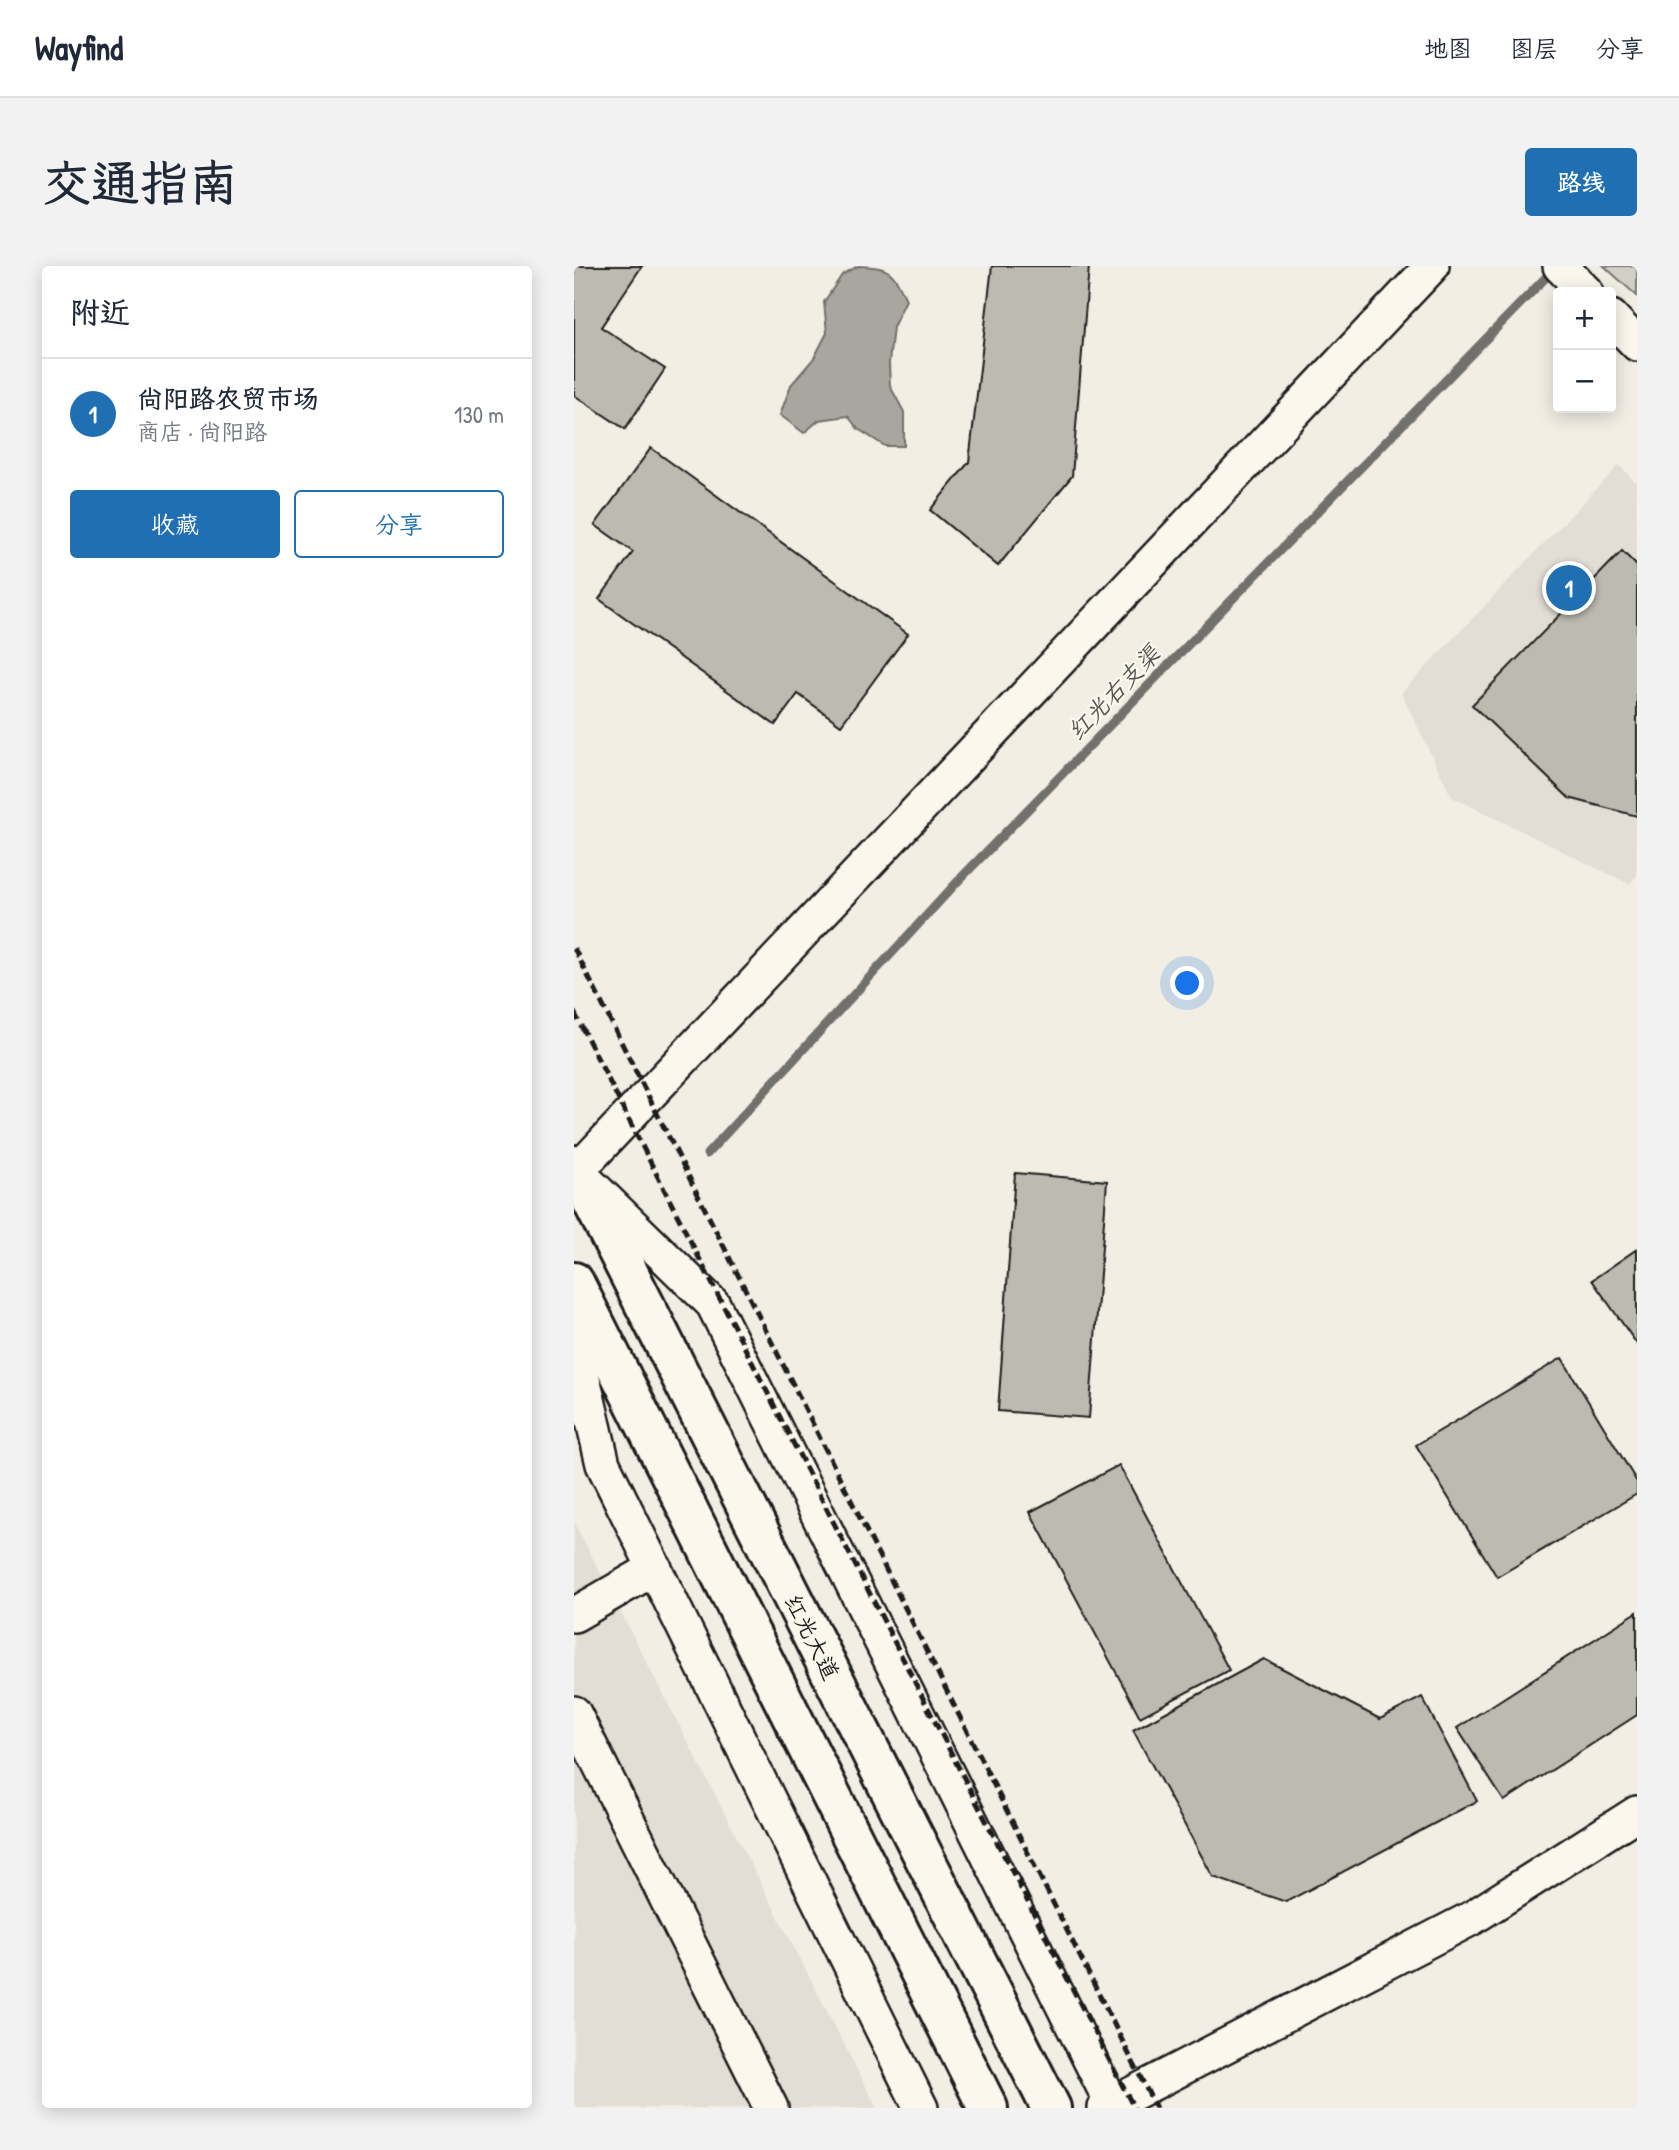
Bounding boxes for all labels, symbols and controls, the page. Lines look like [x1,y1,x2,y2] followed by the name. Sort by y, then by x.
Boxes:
[35,26,123,70] text: Wayfind
[1424,32,1472,64] text: 地图
[1510,32,1558,64] text: 图层
[1596,32,1644,64] text: 分享
[1525,148,1637,216] button: 路线
[42,149,238,215] text: 交通指南
[1553,287,1616,413] map controls
[1553,287,1616,350] button: +
[70,292,130,332] text: 附近
[1553,350,1616,413] button: −
[137,381,319,416] text: 尚阳路农贸市场
[89,399,97,430] text: 1
[454,399,504,430] text: 130 m
[137,416,267,447] text: 商店 · 尚阳路
[70,490,280,558] button: 收藏
[294,490,504,558] button: 分享
[1546,562,1592,614] pin: 1
[1060,637,1168,747] water label: 红光右支渠
[1170,966,1204,1000] your location
[778,1589,847,1685] street label: 红光大道

